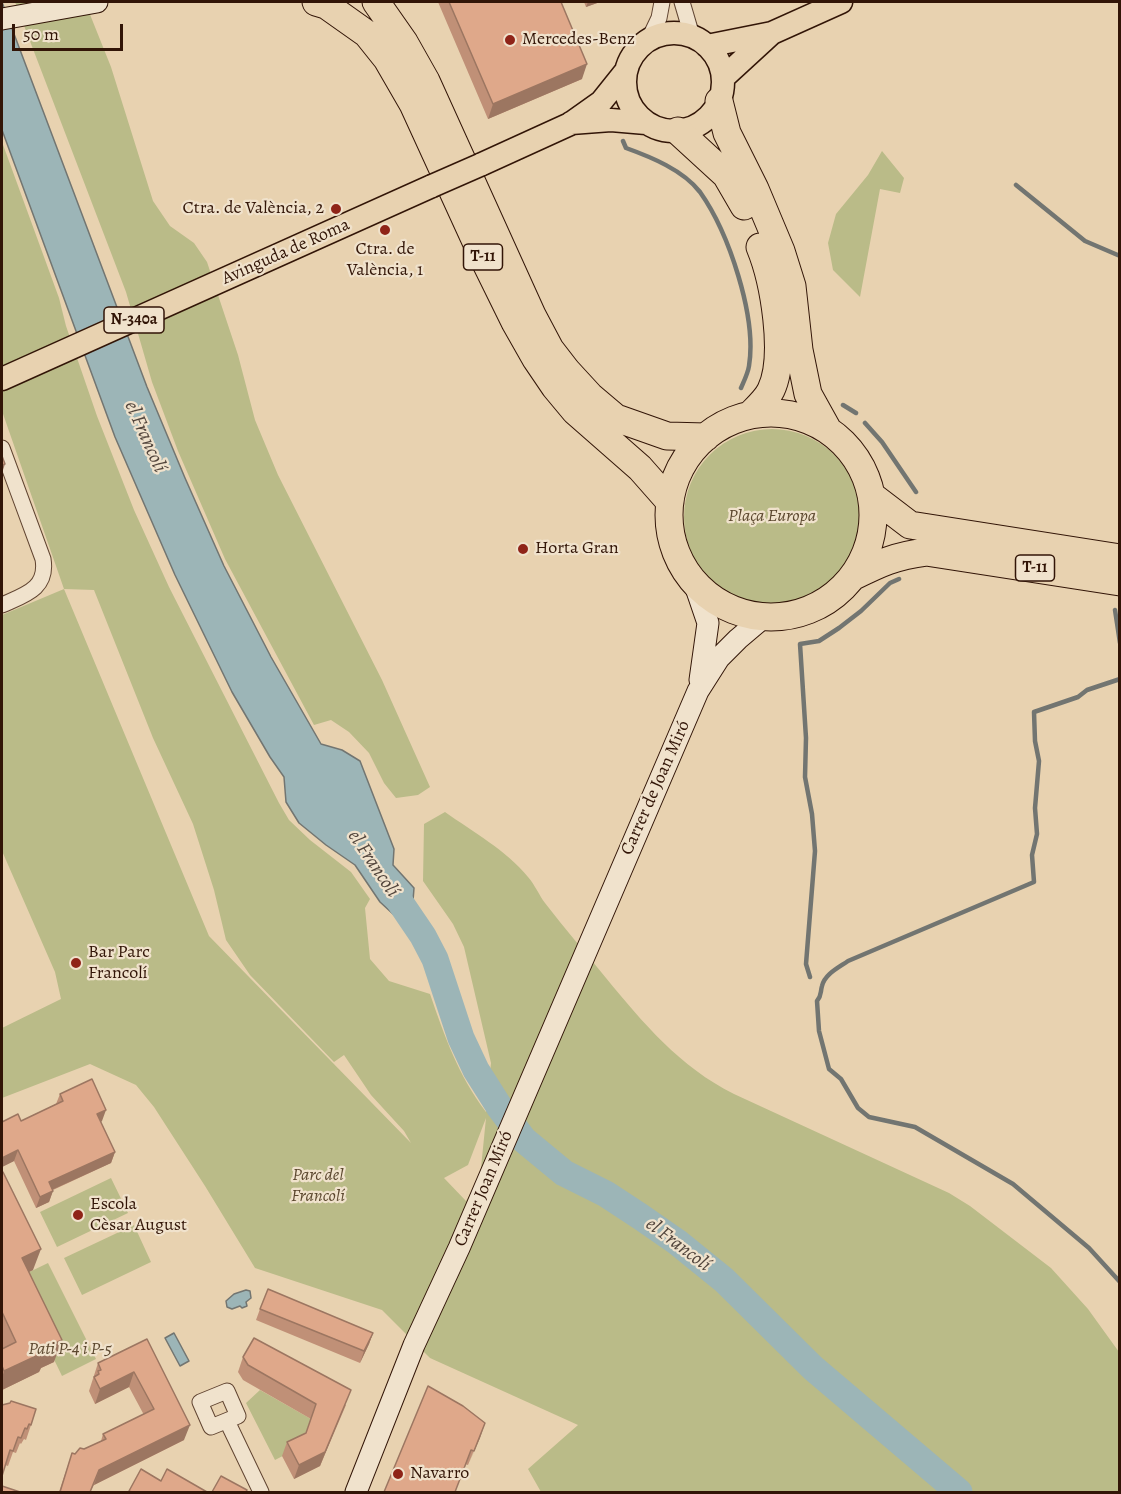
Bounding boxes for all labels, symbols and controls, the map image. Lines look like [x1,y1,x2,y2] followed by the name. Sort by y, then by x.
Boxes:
[15,12,126,50] scale bar
[23,22,59,46] text: 50 m
[522,29,635,51] place label: Mercedes-Benz
[503,33,517,47] marker: Mercedes-Benz
[183,198,324,220] place label: Ctra. de València, 2
[329,202,343,216] marker: Ctra. de València, 2
[219,214,353,290] street label: Avinguda de Roma
[378,223,392,237] marker: Ctra. de València, 1
[347,239,423,282] place label: Ctra. de València, 1
[464,244,502,270] road number: T-11
[104,307,164,333] road number: N-340a
[119,397,171,477] water label: el Francolí
[728,506,816,528] park label: Plaça Europa
[535,538,619,560] place label: Horta Gran
[516,542,530,556] marker: Horta Gran
[1016,555,1054,581] road number: T-11
[617,717,695,859] street label: Carrer de Joan Miró
[342,826,404,902] water label: el Francolí
[88,942,150,984] place label: Bar Parc Francolí
[69,956,83,970] marker: Bar Parc Francolí
[450,1128,518,1250] street label: Carrer Joan Miró
[291,1165,345,1208] park label: Parc del Francolí
[90,1194,187,1236] place label: Escola Cèsar August
[71,1208,85,1222] marker: Escola Cèsar August
[641,1213,715,1277] water label: el Francolí
[28,1339,112,1361] park label: Pati P-4 i P-5
[410,1463,469,1485] place label: Navarro
[391,1467,405,1481] marker: Navarro

